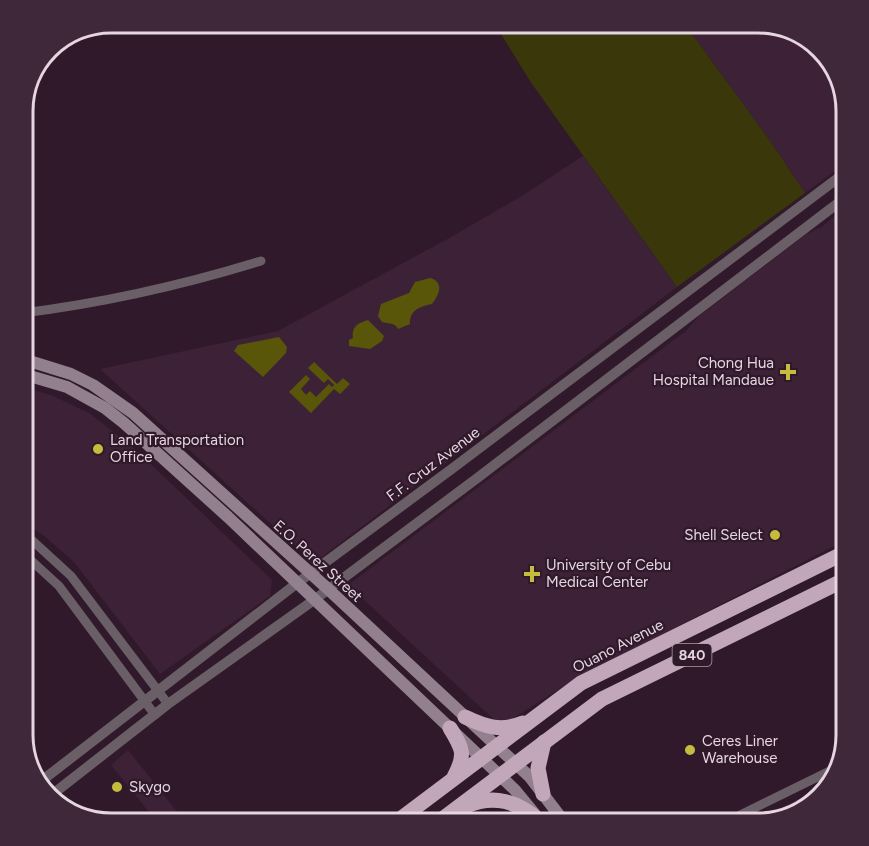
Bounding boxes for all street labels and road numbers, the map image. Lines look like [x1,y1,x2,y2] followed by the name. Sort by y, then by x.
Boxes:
[383,423,483,505] street label: F.F. Cruz Avenue
[270,516,366,606] street label: E.O. Perez Street
[570,615,666,677] street label: Ouano Avenue
[672,644,712,666] road number: 840

